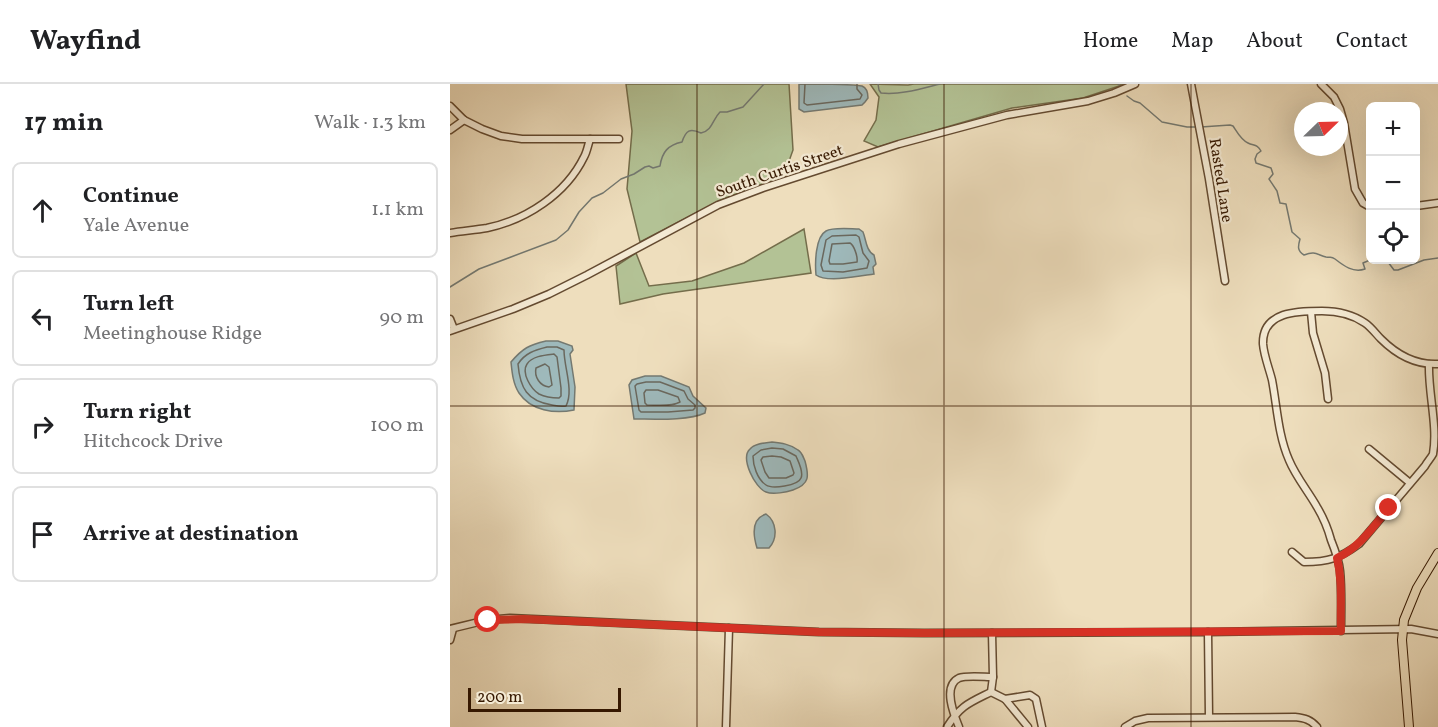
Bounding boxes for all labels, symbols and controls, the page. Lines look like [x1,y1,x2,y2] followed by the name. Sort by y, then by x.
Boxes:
[30,22,141,61] text: Wayfind
[1083,27,1138,56] text: Home
[1171,27,1213,56] text: Map
[1246,27,1303,56] text: About
[1336,27,1408,56] text: Contact
[1294,102,1348,156] north arrow
[1366,102,1420,264] map controls
[1366,102,1420,156] button: +
[24,105,104,141] text: 17 min
[314,109,426,137] text: Walk · 1.3 km
[1203,137,1238,224] street label: Rasted Lane
[713,140,847,204] street label: South Curtis Street
[1366,156,1420,210] button: −
[83,181,179,212] text: Continue
[26,194,59,227] icon: ahead
[371,196,424,224] text: 1.1 km
[1366,210,1420,264] button: locate
[83,212,189,240] text: Yale Avenue
[83,289,174,320] text: Turn left
[26,302,59,335] icon: left
[380,304,424,332] text: 90 m
[83,320,262,348] text: Meetinghouse Ridge
[83,397,191,428] text: Turn right
[26,410,59,443] icon: right
[370,412,424,440] text: 100 m
[83,428,223,456] text: Hitchcock Drive
[1375,494,1401,520] route end
[26,518,59,551] icon: arrive
[83,519,299,550] text: Arrive at destination
[474,606,500,632] route start
[468,685,621,712] scale bar
[477,687,522,709] text: 200 m

